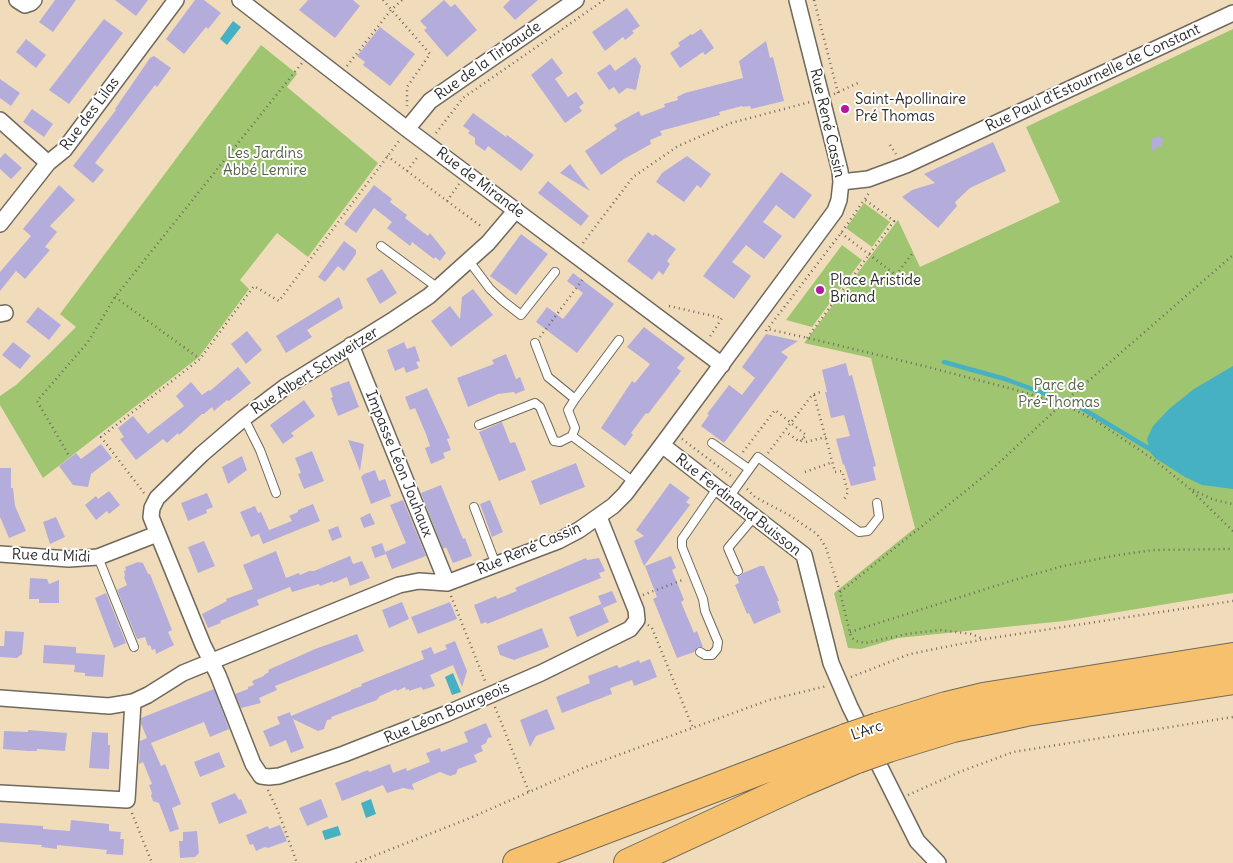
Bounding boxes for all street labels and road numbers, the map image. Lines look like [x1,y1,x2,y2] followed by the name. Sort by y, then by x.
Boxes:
[432,18,544,104] street label: Rue de la Tirbaude
[983,20,1203,136] street label: Rue Paul d'Estournelle de Constant
[806,67,848,179] street label: Rue René Cassin
[57,74,123,154] street label: Rue des Lilas
[432,144,528,222] street label: Rue de Mirande
[248,323,382,419] street label: Rue Albert Schweitzer
[361,388,437,540] street label: Impasse Léon Jouhaux
[672,450,804,560] street label: Rue Ferdinand Buisson
[474,519,584,579] street label: Rue René Cassin
[11,546,91,566] street label: Rue du Midi
[382,678,512,748] street label: Rue Léon Bourgeois
[849,717,885,745] street label: L'Arc

